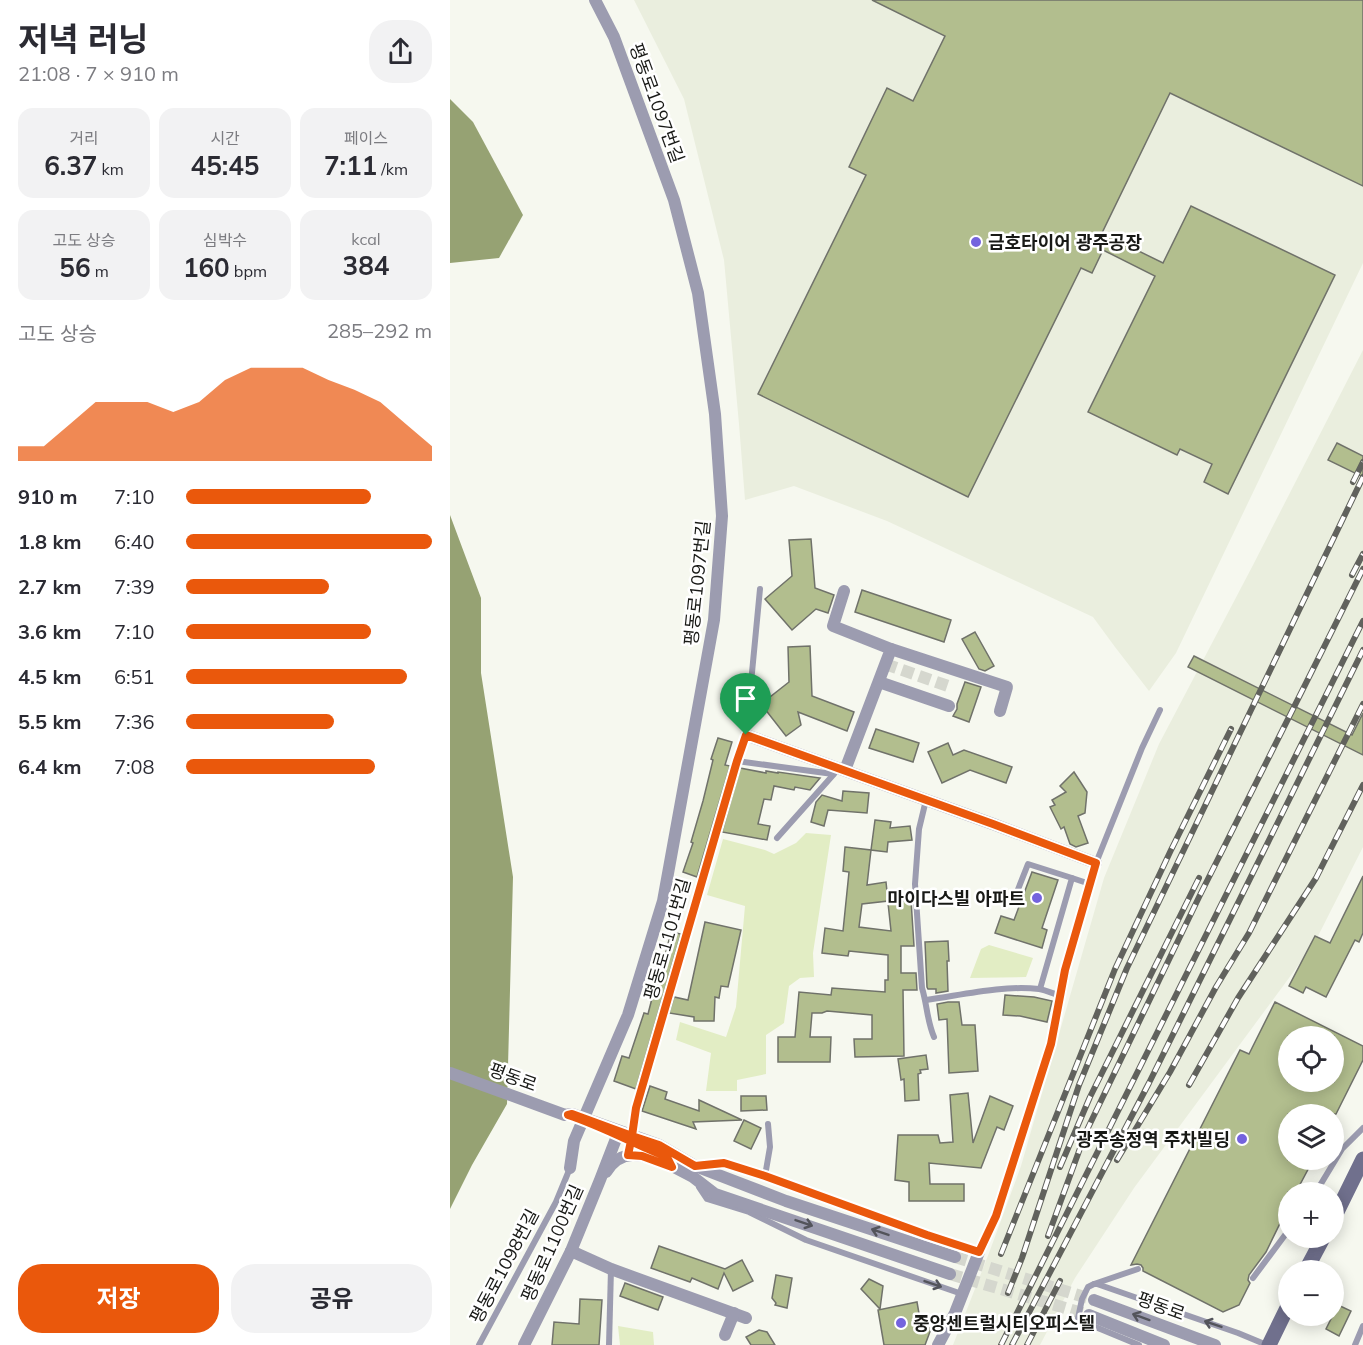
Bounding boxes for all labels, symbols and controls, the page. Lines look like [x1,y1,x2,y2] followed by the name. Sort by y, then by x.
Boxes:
[18,18,148,59] text: 저녁 러닝
[369,20,432,83] button: share
[625,40,689,166] street label: 평동로1097번길
[18,61,179,86] text: 21:08 · 7 × 910 m
[69,128,99,148] text: 거리
[210,128,240,148] text: 시간
[344,128,388,148] text: 페이스
[44,149,97,182] text: 6.37
[191,149,259,182] text: 45:45
[324,149,377,182] text: 7:11
[97,159,124,179] text: km
[377,159,408,179] text: /km
[351,229,381,249] text: kcal
[52,230,116,250] text: 고도 상승
[203,230,247,250] text: 심박수
[988,231,1142,254] place label: 금호타이어 광주공장
[969,235,983,249] marker: 금호타이어 광주공장
[343,249,389,282] text: 384
[59,251,90,284] text: 56
[183,251,230,284] text: 160
[90,261,109,281] text: m
[230,261,267,281] text: bpm
[327,318,432,343] text: 285–292 m
[18,321,97,346] text: 고도 상승
[18,484,77,509] text: 910 m
[114,484,155,509] text: 7:10
[679,519,715,647] street label: 평동로1097번길
[18,529,81,554] text: 1.8 km
[114,529,155,554] text: 6:40
[18,574,81,599] text: 2.7 km
[114,574,155,599] text: 7:39
[18,619,81,644] text: 3.6 km
[114,619,155,644] text: 7:10
[18,664,81,689] text: 4.5 km
[114,664,155,689] text: 6:51
[720,673,771,735] pin
[729,682,762,715] icon: arrive
[18,709,81,734] text: 5.5 km
[114,709,155,734] text: 7:36
[18,754,81,779] text: 6.4 km
[114,754,155,779] text: 7:08
[639,875,695,1003] street label: 평동로1101번길
[888,887,1025,910] place label: 마이다스빌 아파트
[1030,891,1044,905] marker: 마이다스빌 아파트
[1278,1026,1344,1326] map controls
[1278,1026,1344,1092] button: locate
[486,1058,540,1096] street label: 평동로
[1278,1104,1344,1170] button: layers
[1076,1128,1230,1151] place label: 광주송정역 주차빌딩
[1235,1132,1249,1146] marker: 광주송정역 주차빌딩
[516,1181,588,1305] street label: 평동로1100번길
[1278,1182,1344,1248] button: +
[464,1205,544,1327] street label: 평동로1098번길
[794,1219,813,1230] one-way arrow
[871,1225,890,1236] one-way arrow
[1278,1260,1344,1326] button: −
[18,1264,219,1333] button: 저장
[231,1264,432,1333] button: 공유
[923,1279,942,1290] one-way arrow
[1134,1287,1188,1325] street label: 평동로
[1132,1311,1151,1322] one-way arrow
[913,1312,1095,1335] place label: 중앙센트럴시티오피스텔
[894,1316,908,1330] marker: 중앙센트럴시티오피스텔
[1204,1318,1223,1329] one-way arrow

